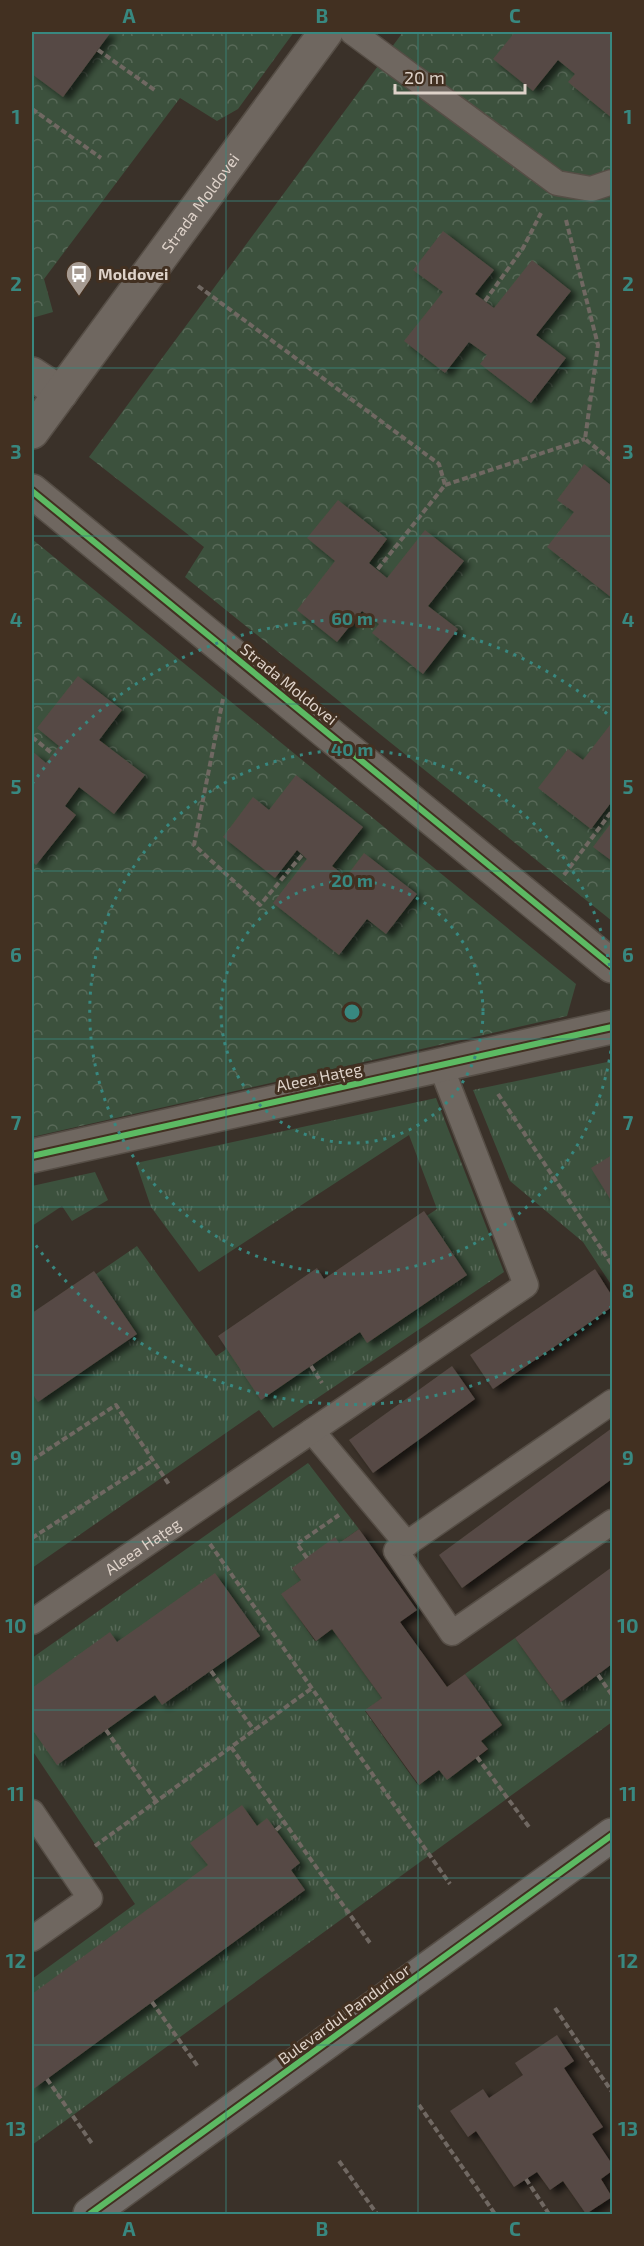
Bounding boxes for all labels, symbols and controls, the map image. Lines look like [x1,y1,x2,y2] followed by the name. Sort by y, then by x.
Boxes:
[122,3,136,27] text: A
[316,3,328,27] text: B
[509,3,521,27] text: C
[395,57,526,95] scale bar
[404,66,445,88] text: 20 m
[12,104,20,128] text: 1
[624,104,632,128] text: 1
[157,149,243,256] street label: Strada Moldovei
[64,259,94,297] bus stop icon: Moldovei
[98,264,169,283] place label: Moldovei
[10,271,22,295] text: 2
[622,271,634,295] text: 2
[10,439,22,463] text: 3
[622,439,634,463] text: 3
[10,607,23,631] text: 4
[331,607,373,629] text: 60 m
[622,607,635,631] text: 4
[237,639,341,728] street label: Strada Moldovei
[331,738,373,760] text: 40 m
[10,774,22,798] text: 5
[622,774,634,798] text: 5
[331,869,373,891] text: 20 m
[10,942,22,966] text: 6
[622,942,634,966] text: 6
[342,1002,362,1022] centre of rings
[274,1058,364,1097] street label: Aleea Hațeg
[11,1110,22,1134] text: 7
[623,1110,634,1134] text: 7
[10,1278,22,1302] text: 8
[622,1278,634,1302] text: 8
[10,1445,22,1469] text: 9
[622,1445,634,1469] text: 9
[101,1514,184,1579] street label: Aleea Hațeg
[5,1613,27,1637] text: 10
[617,1613,639,1637] text: 10
[7,1781,25,1805] text: 11
[619,1781,637,1805] text: 11
[6,1948,26,1972] text: 12
[618,1948,638,1972] text: 12
[274,1959,414,2068] street label: Bulevardul Pandurilor
[6,2116,26,2140] text: 13
[618,2116,638,2140] text: 13
[122,2216,136,2240] text: A
[316,2216,328,2240] text: B
[509,2216,521,2240] text: C

